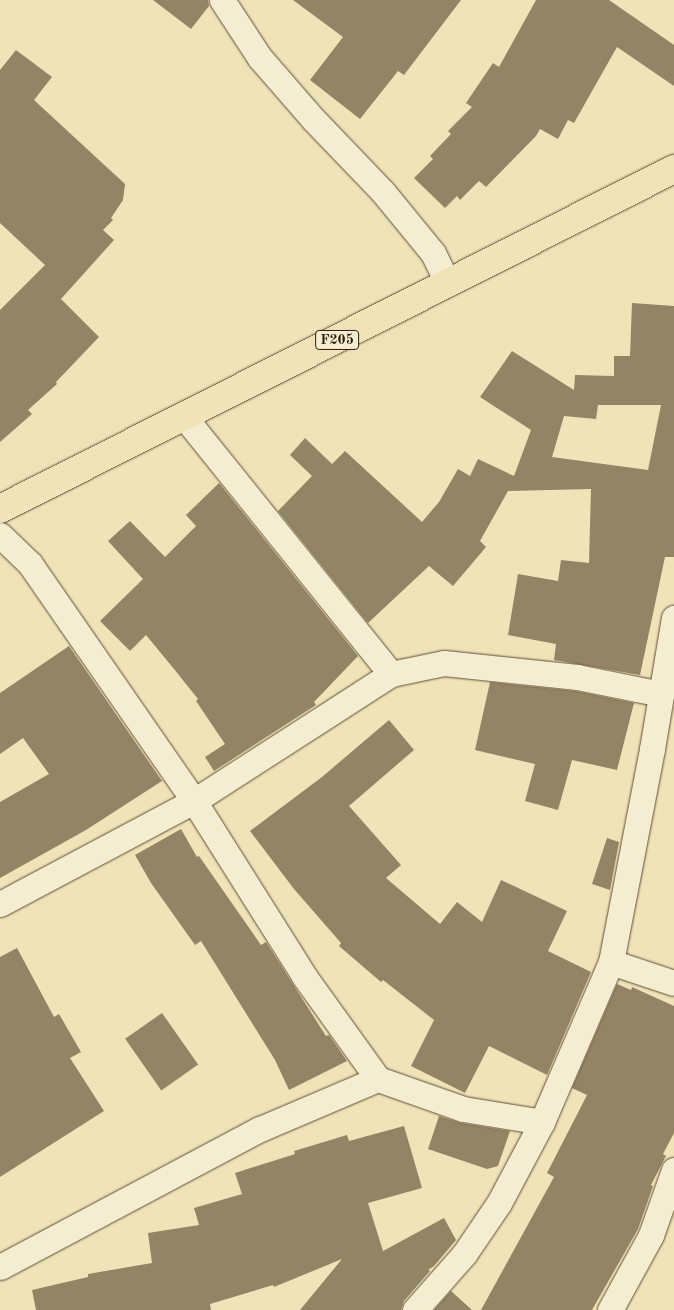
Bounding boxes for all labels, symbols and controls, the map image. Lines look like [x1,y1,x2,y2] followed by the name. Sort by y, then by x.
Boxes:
[314,328,360,352] road number: F205

